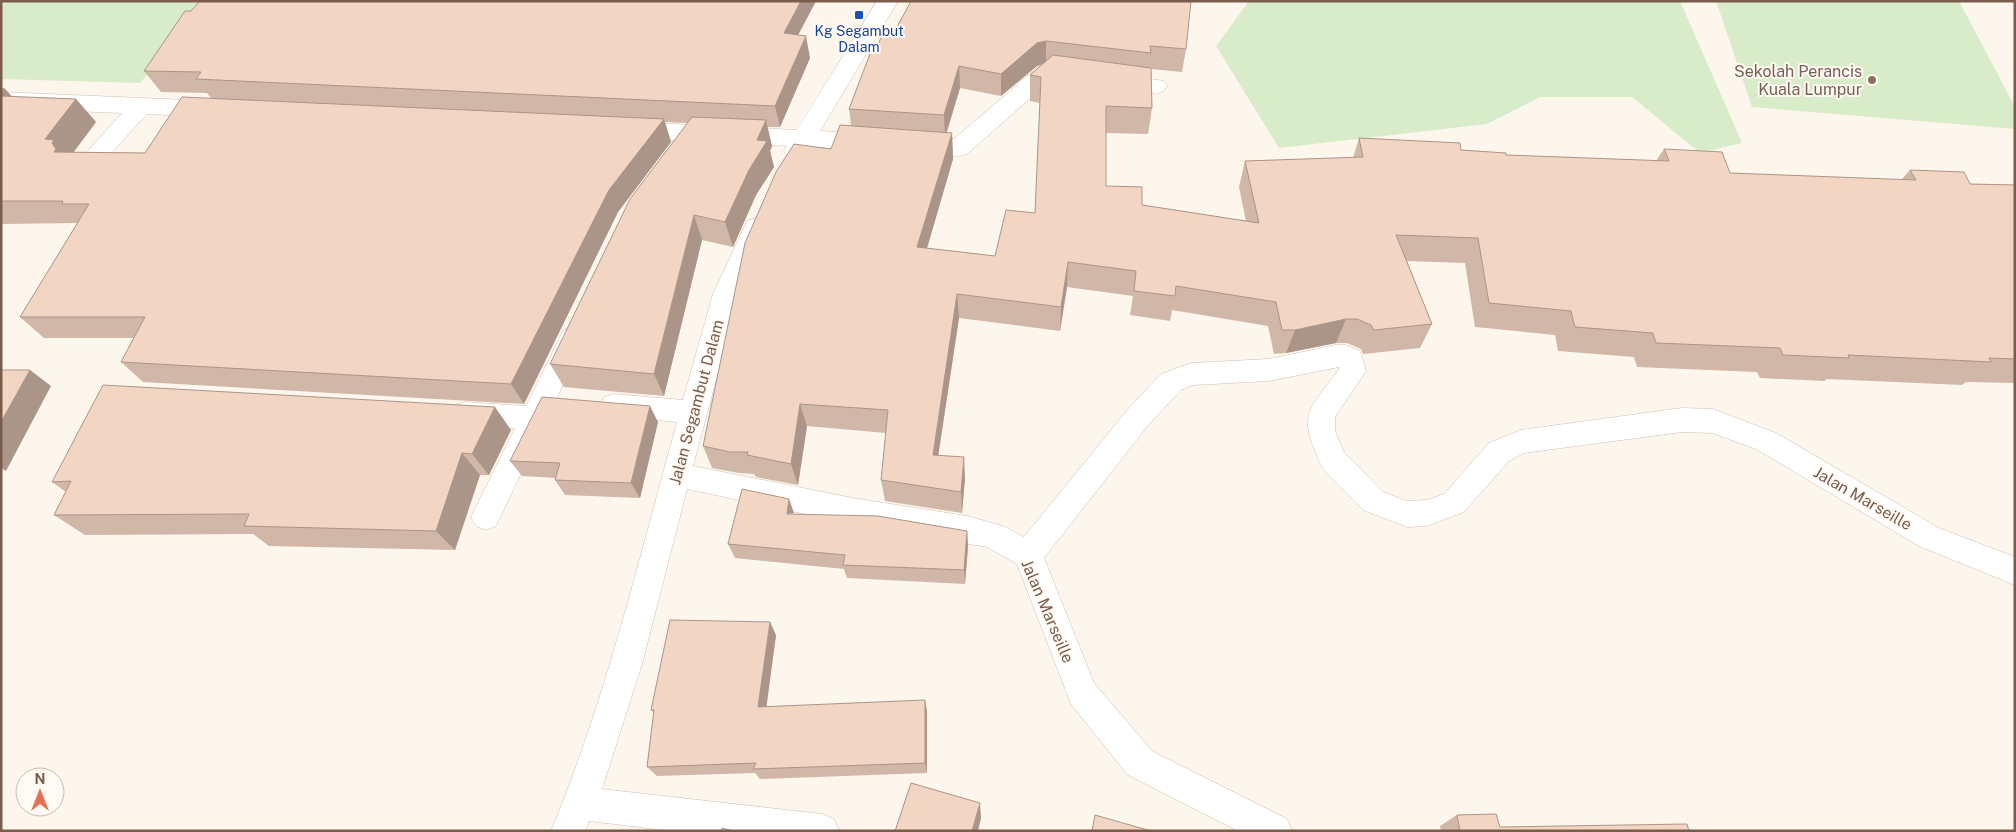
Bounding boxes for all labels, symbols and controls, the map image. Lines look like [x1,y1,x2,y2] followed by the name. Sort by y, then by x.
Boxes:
[853,9,865,21] marker: Kg Segambut Dalam
[814,23,904,55] place label: Kg Segambut Dalam
[1734,62,1862,99] place label: Sekolah Perancis Kuala Lumpur
[1866,74,1878,86] marker: Sekolah Perancis Kuala Lumpur
[665,317,728,487] street label: Jalan Segambut Dalam
[1810,463,1915,534] street label: Jalan Marseille
[1017,557,1078,666] street label: Jalan Marseille
[15,767,65,817] north arrow
[35,771,45,787] text: N

